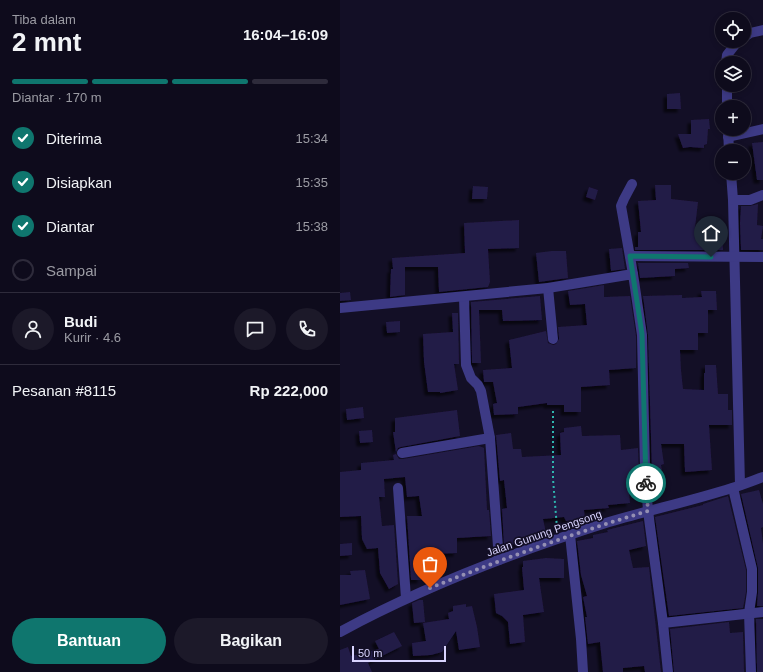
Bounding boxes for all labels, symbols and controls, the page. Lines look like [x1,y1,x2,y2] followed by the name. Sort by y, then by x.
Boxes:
[12,12,76,27] text: Tiba dalam
[715,12,751,180] map controls
[715,12,751,48] button: locate
[243,26,328,43] text: 16:04–16:09
[12,27,81,57] text: 2 mnt
[715,56,751,92] button: layers
[12,90,102,105] text: Diantar · 170 m
[715,100,751,136] button: +
[12,127,34,149] icon: check
[46,130,102,147] text: Diterima
[295,131,328,146] text: 15:34
[715,144,751,180] button: −
[12,171,34,193] icon: check
[46,174,112,191] text: Disiapkan
[295,175,328,190] text: 15:35
[12,215,34,237] icon: check
[694,216,728,257] pin
[46,218,94,235] text: Diantar
[295,219,328,234] text: 15:38
[700,222,722,244] icon: home
[46,262,97,279] text: Sampai
[12,308,54,350] button: person
[234,308,276,350] button: chat
[286,308,328,350] button: phone
[64,313,97,330] text: Budi
[64,330,121,345] text: Kurir · 4.6
[12,382,116,399] text: Pesanan #8115
[250,382,328,399] text: Rp 222,000
[626,463,666,503] courier
[635,472,657,494] icon: bike
[485,508,603,558] street label: Jalan Gunung Pengsong
[413,547,447,588] pin
[419,553,441,575] icon: bag
[12,618,166,664] button: Bantuan
[174,618,328,664] button: Bagikan
[352,644,446,663] scale bar
[358,647,382,659] text: 50 m

